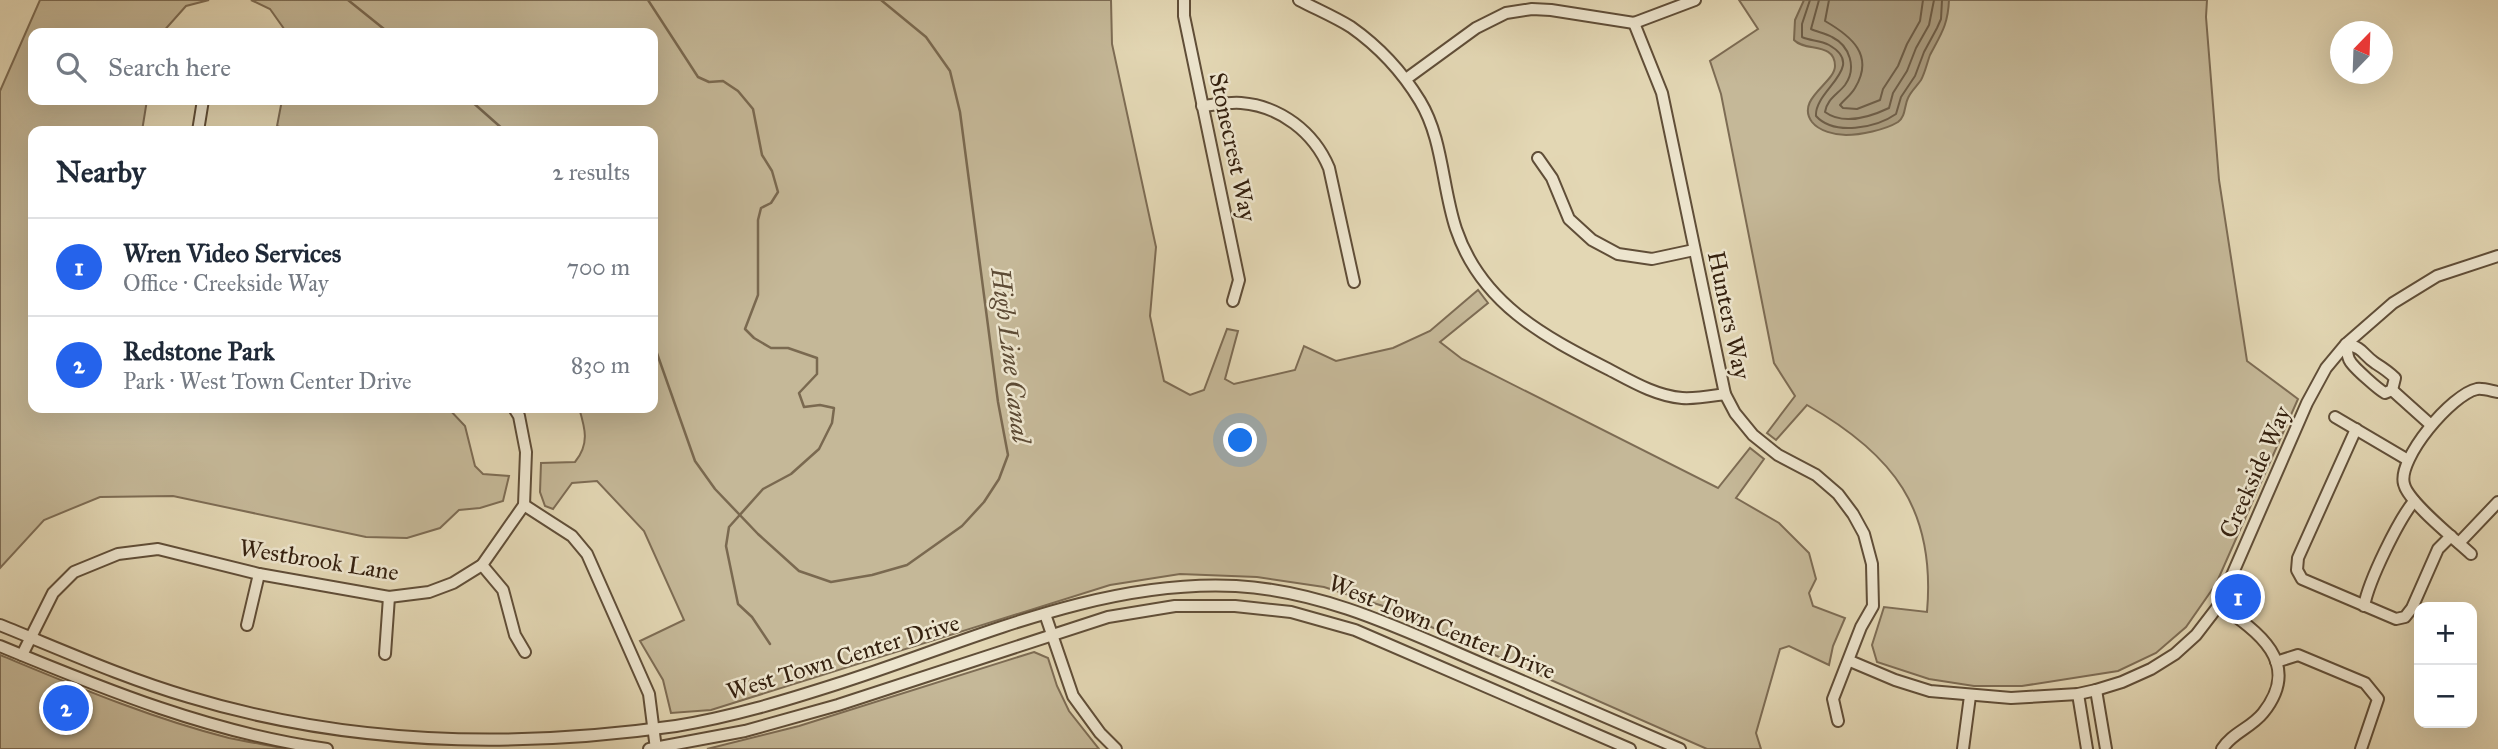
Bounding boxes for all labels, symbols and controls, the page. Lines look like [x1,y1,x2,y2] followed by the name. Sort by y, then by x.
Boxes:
[2330,21,2393,84] north arrow
[28,28,658,105] search box
[52,48,90,86] icon: search
[108,51,231,83] text: Search here
[1203,70,1264,225] street label: Stonecrest Way
[56,154,146,190] text: Nearby
[552,158,630,186] text: 2 results
[123,237,341,269] text: Wren Video Services
[1701,248,1757,383] street label: Hunters Way
[74,253,84,281] text: 1
[567,253,630,281] text: 700 m
[984,265,1038,447] water label: High Line Canal
[123,269,329,297] text: Office · Creekside Way
[123,335,275,367] text: Redstone Park
[73,351,85,379] text: 2
[571,351,630,379] text: 830 m
[123,367,412,395] text: Park · West Town Center Drive
[2213,401,2298,543] street label: Creekside Way
[1223,423,1257,457] your location
[237,533,401,587] street label: Westbrook Lane
[1324,568,1560,686] street label: West Town Center Drive
[2215,571,2261,623] pin: 1
[2414,602,2477,728] map controls
[2414,602,2477,665] button: +
[723,607,963,707] street label: West Town Center Drive
[2414,665,2477,728] button: −
[43,682,89,734] pin: 2

